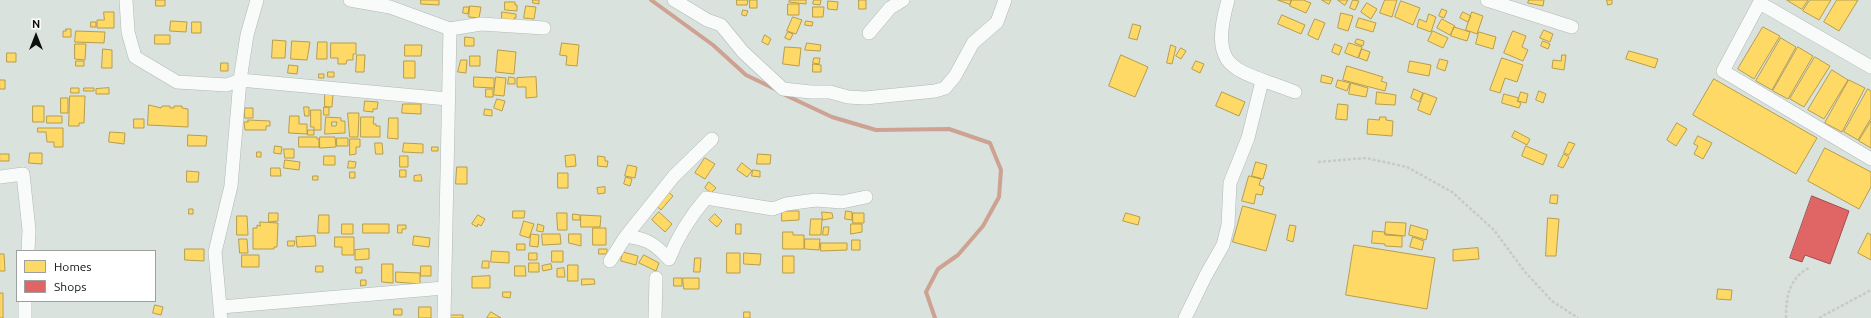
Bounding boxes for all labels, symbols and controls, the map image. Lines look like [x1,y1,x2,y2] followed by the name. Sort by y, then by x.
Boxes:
[16,16,56,56] north arrow
[32,18,40,30] text: N
[16,250,156,302] legend
[54,260,92,273] text: Homes
[54,280,86,293] text: Shops

